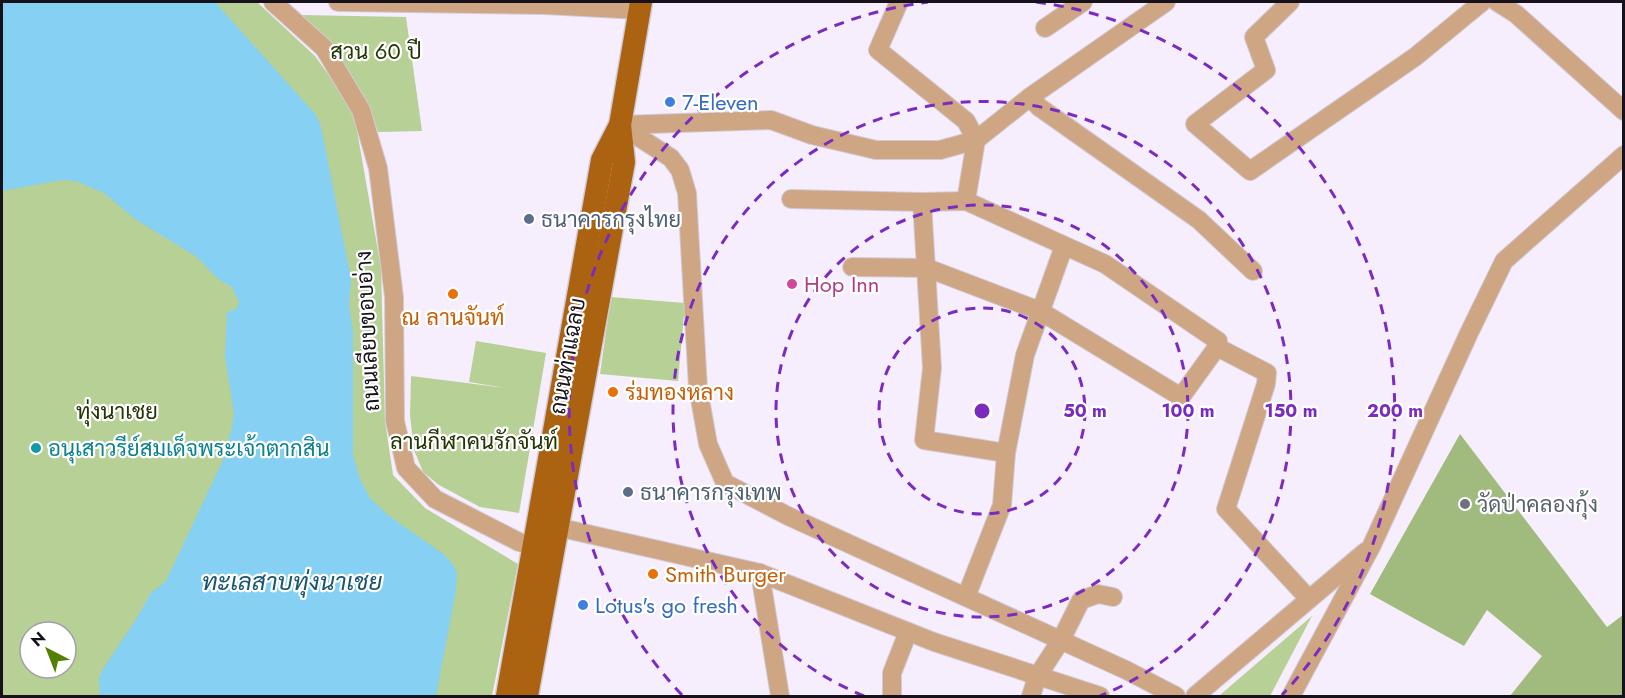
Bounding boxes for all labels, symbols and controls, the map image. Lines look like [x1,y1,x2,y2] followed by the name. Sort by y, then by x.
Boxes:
[330,35,422,67] park label: สวน 60 ปี
[682,86,759,118] place label: 7-Eleven
[663,95,677,109] marker: 7-Eleven
[541,203,681,235] place label: ธนาคารกรุงไทย
[522,212,536,226] marker: ธนาคารกรุงไทย
[347,250,387,412] street label: ถนนเลียบขอบอ่าง
[804,268,879,300] place label: Hop Inn
[785,277,799,291] marker: Hop Inn
[446,287,460,301] marker: ณ ลานจันท์
[541,295,593,417] street label: ถนนท่าแฉลบ
[401,301,505,333] place label: ณ ลานจันท์
[625,376,734,408] place label: ร่มทองหลาง
[606,385,620,399] marker: ร่มทองหลาง
[76,395,158,427] park label: ทุ่งนาเชย
[1063,398,1107,424] text: 50 m
[1161,398,1215,424] text: 100 m
[1265,398,1317,424] text: 150 m
[1367,398,1423,424] text: 200 m
[972,401,992,421] centre of rings
[390,425,558,457] park label: ลานกีฬาคนรักจันท์
[48,432,329,464] place label: อนุเสาวรีย์สมเด็จพระเจ้าตากสิน
[29,441,43,455] marker: อนุเสาวรีย์สมเด็จพระเจ้าตากสิน
[640,476,782,508] place label: ธนาคารกรุงเทพ
[621,485,635,499] marker: ธนาคารกรุงเทพ
[1477,488,1598,520] place label: วัดป่าคลองกุ้ง
[1458,497,1472,511] marker: วัดป่าคลองกุ้ง
[665,558,786,590] place label: Smith Burger
[202,564,382,599] water label: ทะเลสาบทุ่งนาเชย
[646,567,660,581] marker: Smith Burger
[595,589,738,621] place label: Lotus's go fresh
[576,598,590,612] marker: Lotus's go fresh
[18,620,78,680] north arrow
[26,626,51,652] text: N

